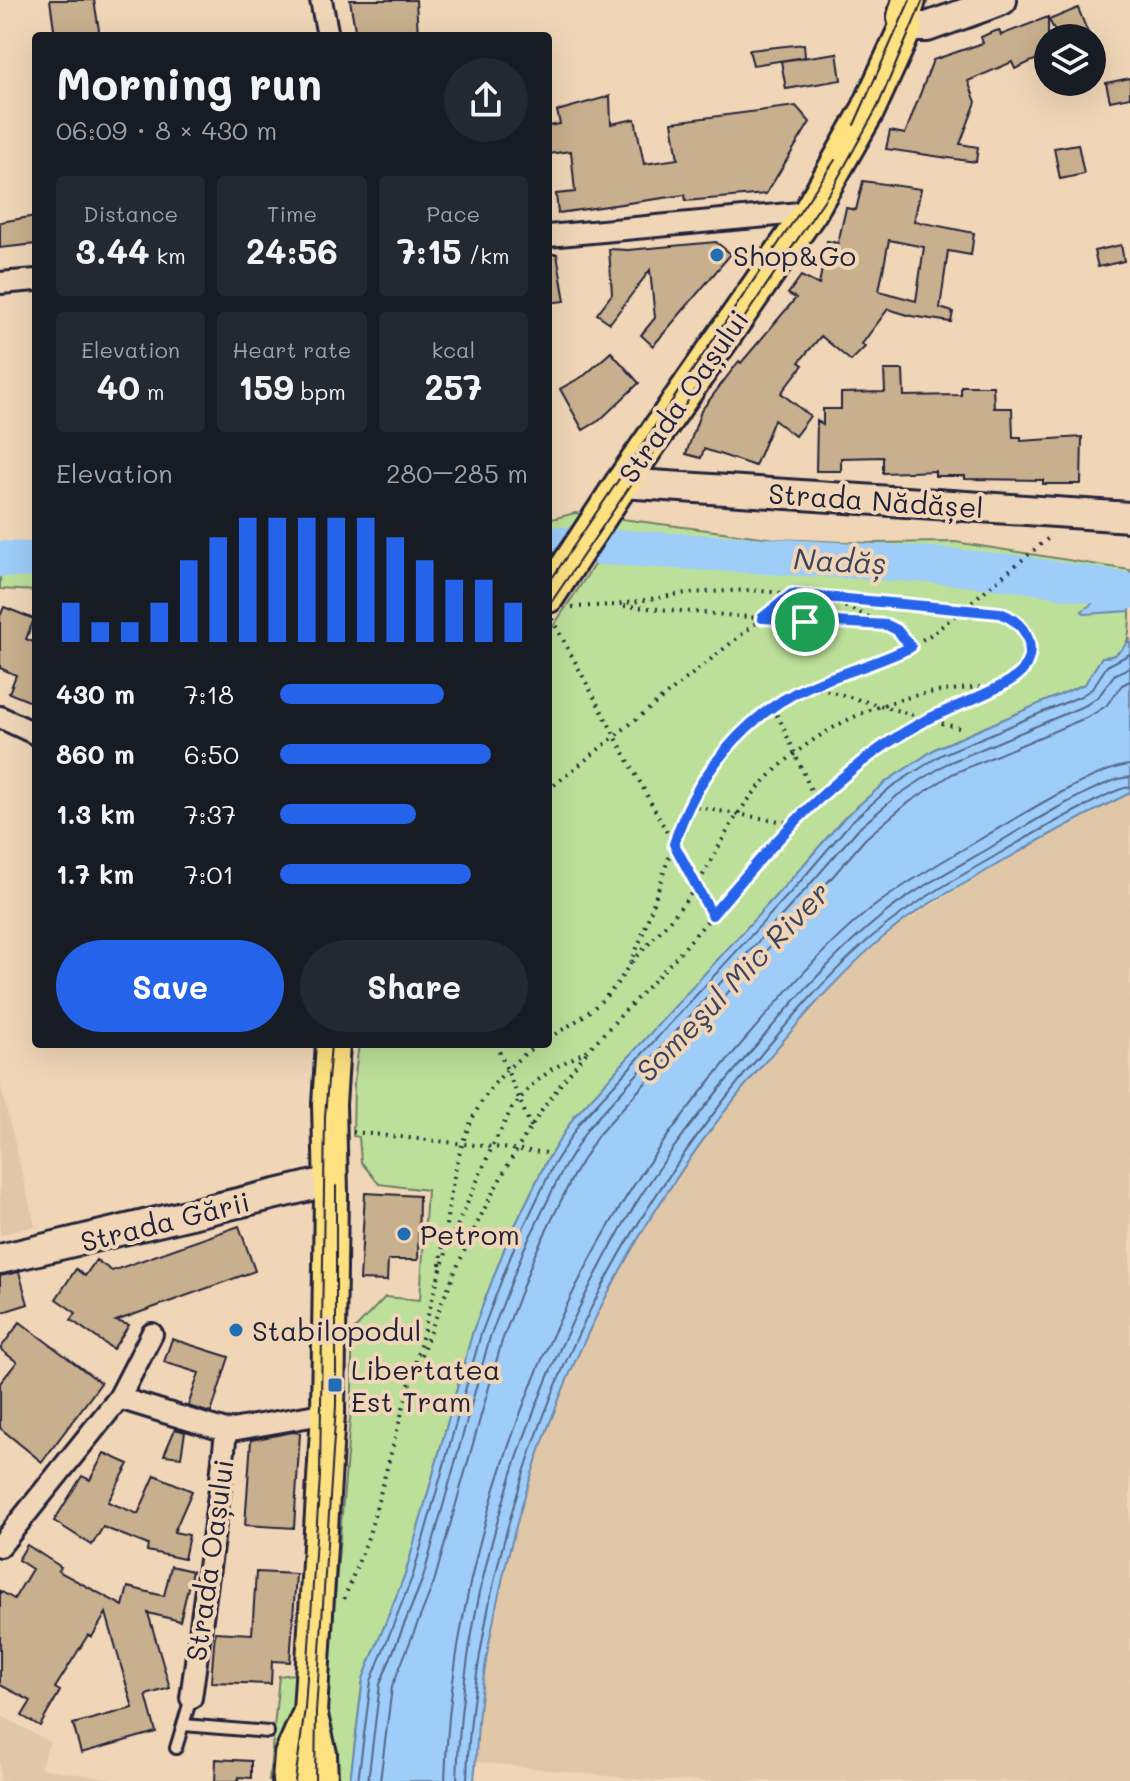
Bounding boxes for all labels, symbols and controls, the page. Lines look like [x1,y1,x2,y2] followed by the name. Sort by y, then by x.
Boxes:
[1034,24,1106,96] map controls
[1034,24,1106,96] button: layers
[56,54,322,111] text: Morning run
[444,58,528,142] button: share
[56,113,277,147] text: 06:09 · 8 × 430 m
[83,199,178,228] text: Distance
[267,199,317,228] text: Time
[426,199,480,228] text: Pace
[76,228,150,273] text: 3.44
[246,228,338,273] text: 24:56
[397,228,462,273] text: 7:15
[733,237,856,273] place label: Shop&Go
[150,241,186,270] text: km
[462,241,510,270] text: /km
[708,246,726,264] marker: Shop&Go
[610,302,757,490] street label: Strada Oașului
[81,335,180,364] text: Elevation
[233,335,351,364] text: Heart rate
[431,335,475,364] text: kcal
[97,364,140,409] text: 40
[238,364,294,409] text: 159
[424,364,482,409] text: 257
[140,377,165,406] text: m
[294,377,346,406] text: bpm
[56,456,173,490] text: Elevation
[386,456,528,490] text: 280–285 m
[767,475,985,526] street label: Strada Nădășel
[792,538,888,583] water label: Nadăș
[771,588,839,656] pin
[783,600,827,644] icon: arrive
[56,677,135,711] text: 430 m
[184,677,234,711] text: 7:18
[56,737,135,771] text: 860 m
[184,737,239,771] text: 6:50
[56,797,135,831] text: 1.3 km
[184,797,236,831] text: 7:37
[56,857,134,891] text: 1.7 km
[184,857,234,891] text: 7:01
[626,872,838,1090] water label: Someşul Mic River
[56,940,284,1032] button: Save
[300,940,528,1032] button: Share
[77,1183,253,1259] street label: Strada Gării
[420,1216,520,1252] place label: Petrom
[395,1225,413,1243] marker: Petrom
[252,1312,422,1348] place label: Stabilopodul
[227,1321,245,1339] marker: Stabilopodul
[351,1351,500,1419] place label: Libertatea Est Tram
[326,1376,344,1394] marker: Libertatea Est Tram
[177,1457,242,1663] street label: Strada Oașului

